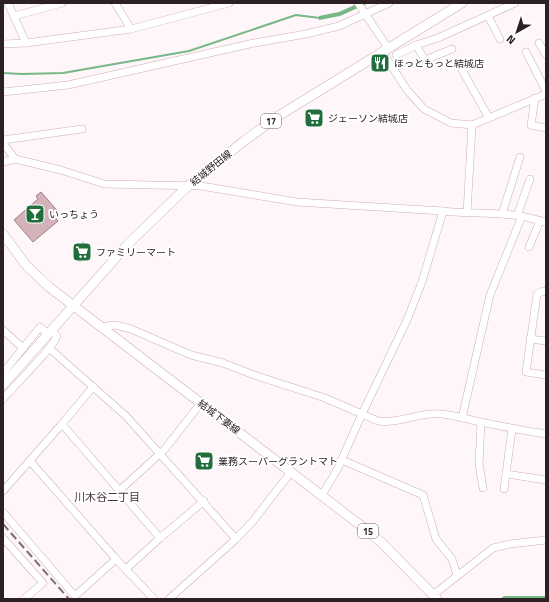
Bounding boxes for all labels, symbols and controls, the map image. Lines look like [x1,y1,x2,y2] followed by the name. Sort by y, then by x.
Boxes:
[497,12,537,52] north arrow
[503,31,519,48] text: N
[369,52,391,74] restaurant icon: ほっともっと結城店
[394,56,484,71] place label: ほっともっと結城店
[303,107,325,129] supermarket icon: ジェーソン結城店
[328,111,408,126] place label: ジェーソン結城店
[261,114,281,128] road number: 17
[187,146,235,190] street label: 結城野田線
[24,203,46,225] bar icon: いっちょう
[49,207,99,222] place label: いっちょう
[71,241,93,263] supermarket icon: ファミリーマート
[96,245,176,260] place label: ファミリーマート
[195,396,243,438] street label: 結城下妻線
[193,450,215,472] supermarket icon: 業務スーパーグラントマト
[218,454,338,469] place label: 業務スーパーグラントマト
[74,489,140,505] district label: 川木谷二丁目
[358,524,378,538] road number: 15

